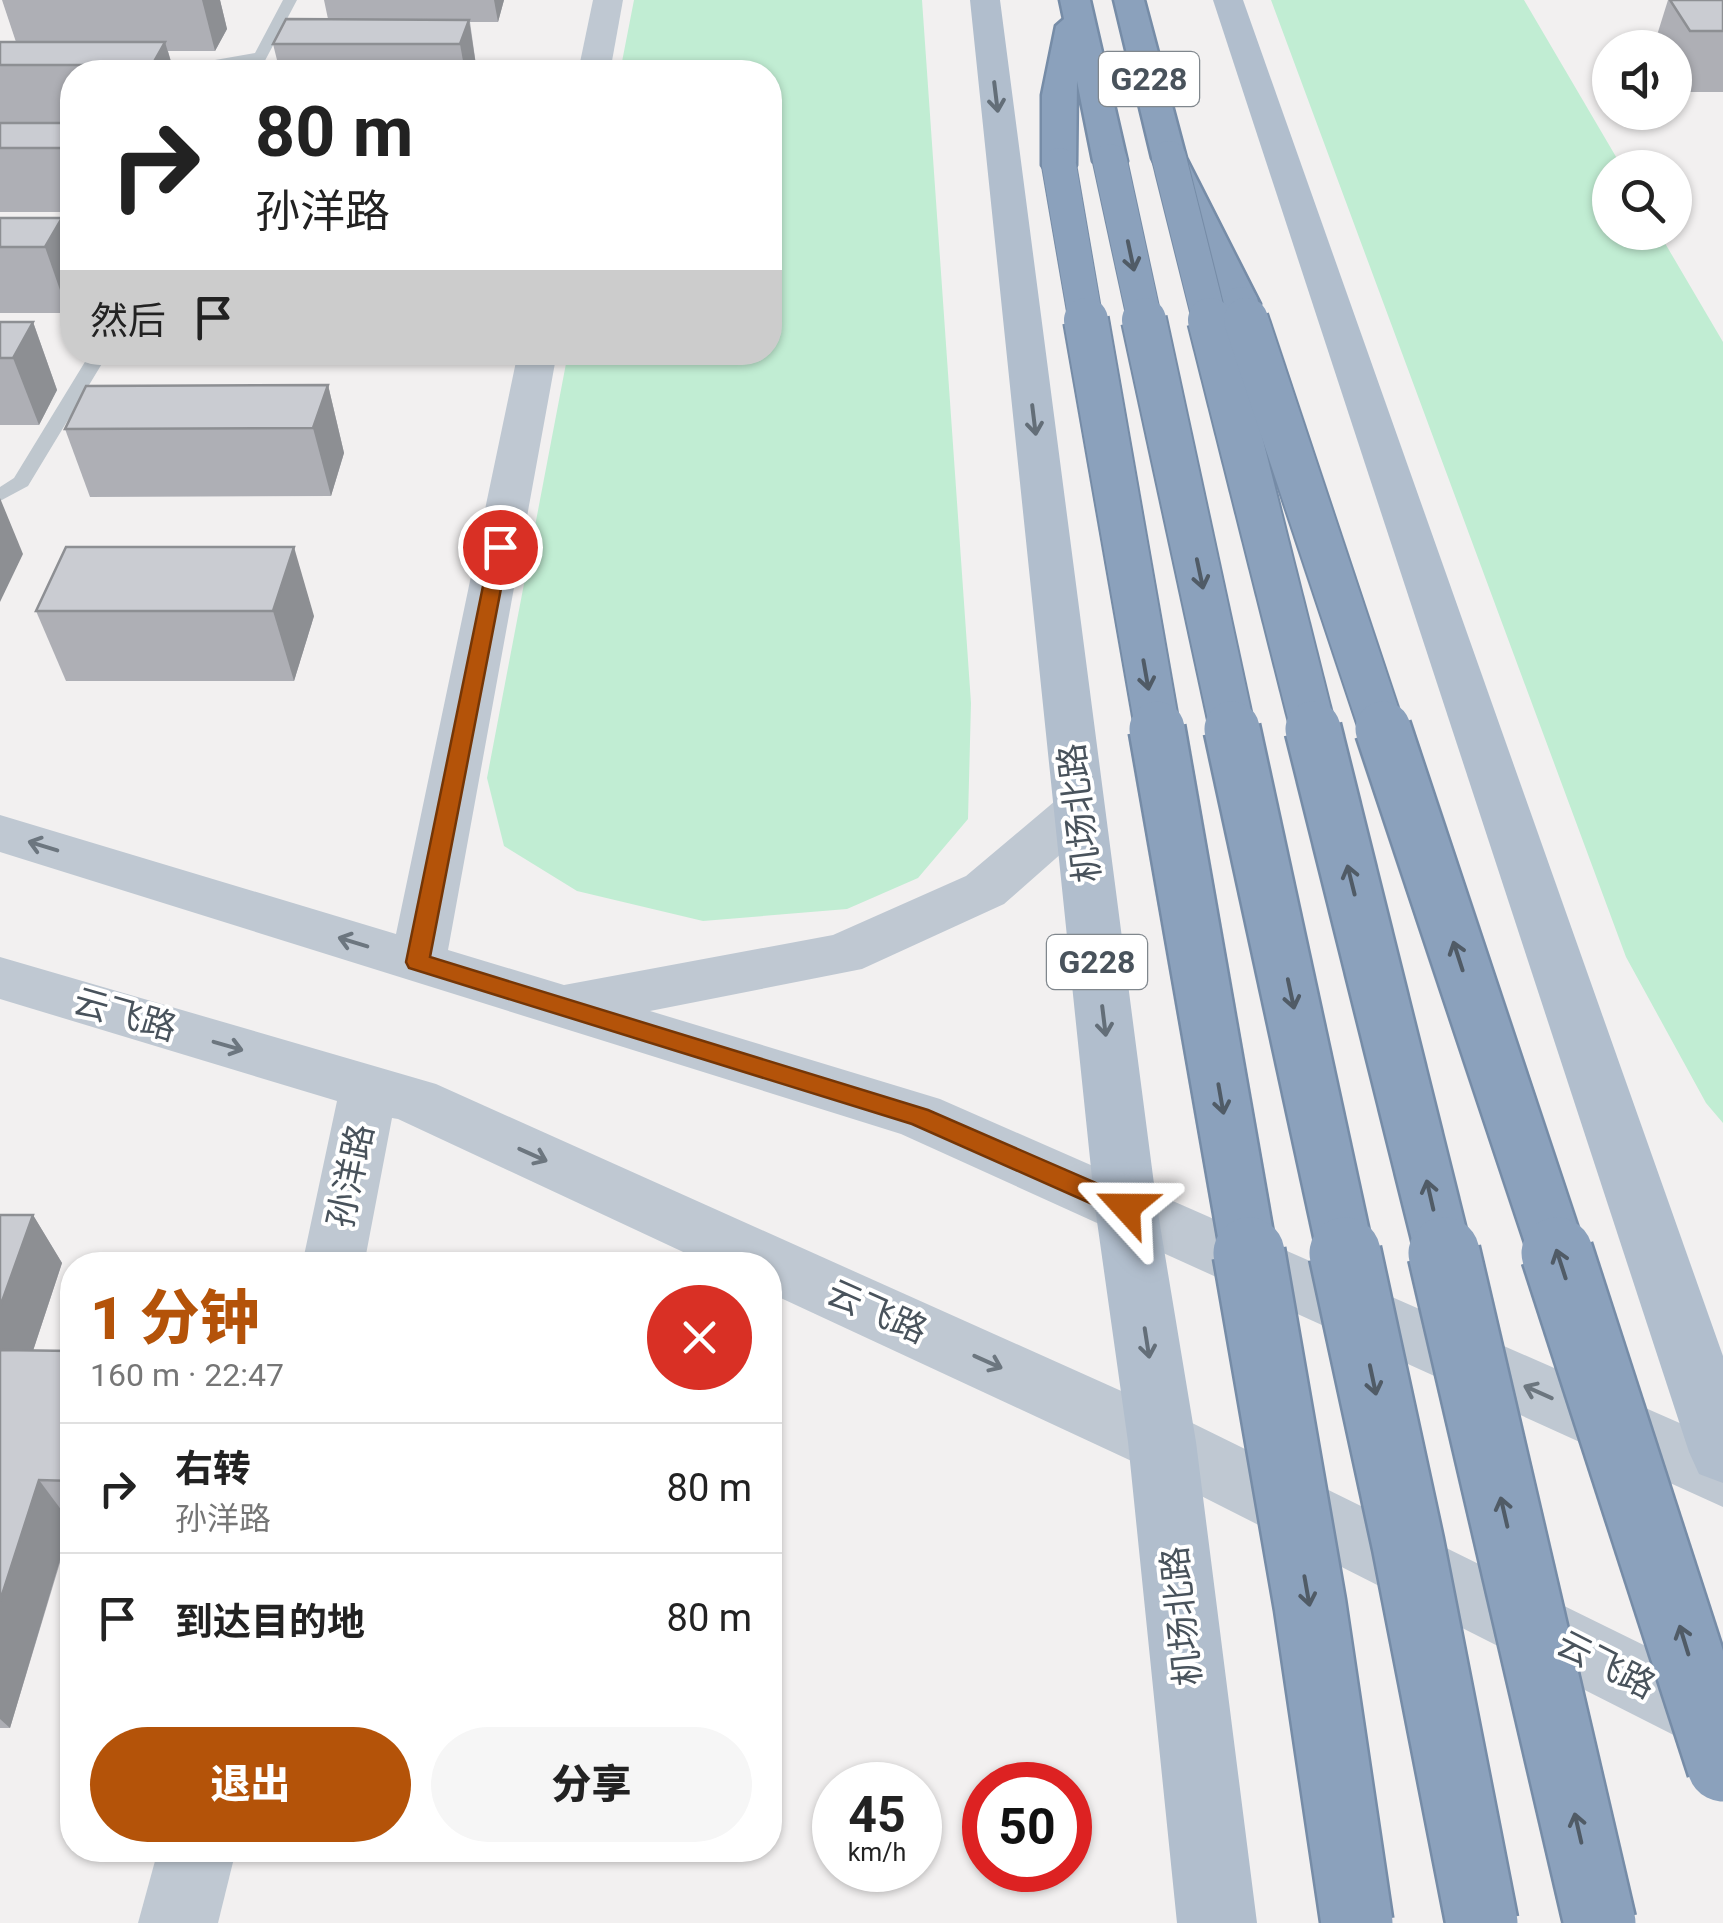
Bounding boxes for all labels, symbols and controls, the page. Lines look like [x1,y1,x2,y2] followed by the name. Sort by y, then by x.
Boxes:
[1592,30,1692,250] map controls
[1592,30,1692,130] button: sound
[1099,52,1199,106] road number: G228
[987,80,1006,112] one-way arrow
[255,91,413,173] text: 80 m
[90,100,220,230] icon: right
[1592,150,1692,250] button: search
[255,185,390,238] text: 孙洋路
[1123,239,1141,271] one-way arrow
[186,290,241,345] icon: arrive
[90,299,166,343] text: 然后
[1025,403,1044,435] one-way arrow
[458,505,543,590] pin
[473,520,528,575] icon: arrive
[1192,557,1210,589] one-way arrow
[1137,659,1156,691] one-way arrow
[1051,741,1109,885] street label: 机场北路
[27,836,59,854] one-way arrow
[1341,865,1360,896] one-way arrow
[338,932,369,950] one-way arrow
[1047,935,1147,989] road number: G228
[1448,941,1466,972] one-way arrow
[1282,977,1301,1009] one-way arrow
[69,981,181,1049] street label: 云飞路
[1095,1004,1114,1036] one-way arrow
[212,1038,243,1056] one-way arrow
[1212,1082,1231,1115] one-way arrow
[320,1120,382,1232] street label: 孙洋路
[517,1147,548,1165] one-way arrow
[1074,1155,1178,1259] position arrow
[1420,1180,1438,1212] one-way arrow
[1550,1249,1568,1281] one-way arrow
[821,1272,933,1352] street label: 云飞路
[90,1283,260,1354] text: 1 分钟
[647,1285,752,1390] button: close
[1138,1326,1157,1358] one-way arrow
[972,1354,1002,1373] one-way arrow
[90,1356,284,1394] text: 160 m · 22:47
[1365,1363,1383,1395] one-way arrow
[1523,1382,1554,1400] one-way arrow
[175,1447,251,1491] text: 右转
[90,1461,145,1516] icon: right
[667,1466,752,1510] text: 80 m
[1494,1497,1512,1529] one-way arrow
[175,1500,271,1538] text: 孙洋路
[1154,1544,1210,1688] street label: 机场北路
[1298,1574,1317,1607] one-way arrow
[90,1591,145,1646] icon: arrive
[667,1596,752,1640] text: 80 m
[175,1600,365,1644] text: 到达目的地
[1550,1623,1662,1707] street label: 云飞路
[1674,1624,1692,1656] one-way arrow
[90,1727,411,1842] button: 退出
[431,1727,752,1842] button: 分享
[962,1762,1092,1892] speed limit sign: 50
[848,1786,906,1844] text: 45
[1568,1813,1586,1845] one-way arrow
[848,1838,906,1867] text: km/h

